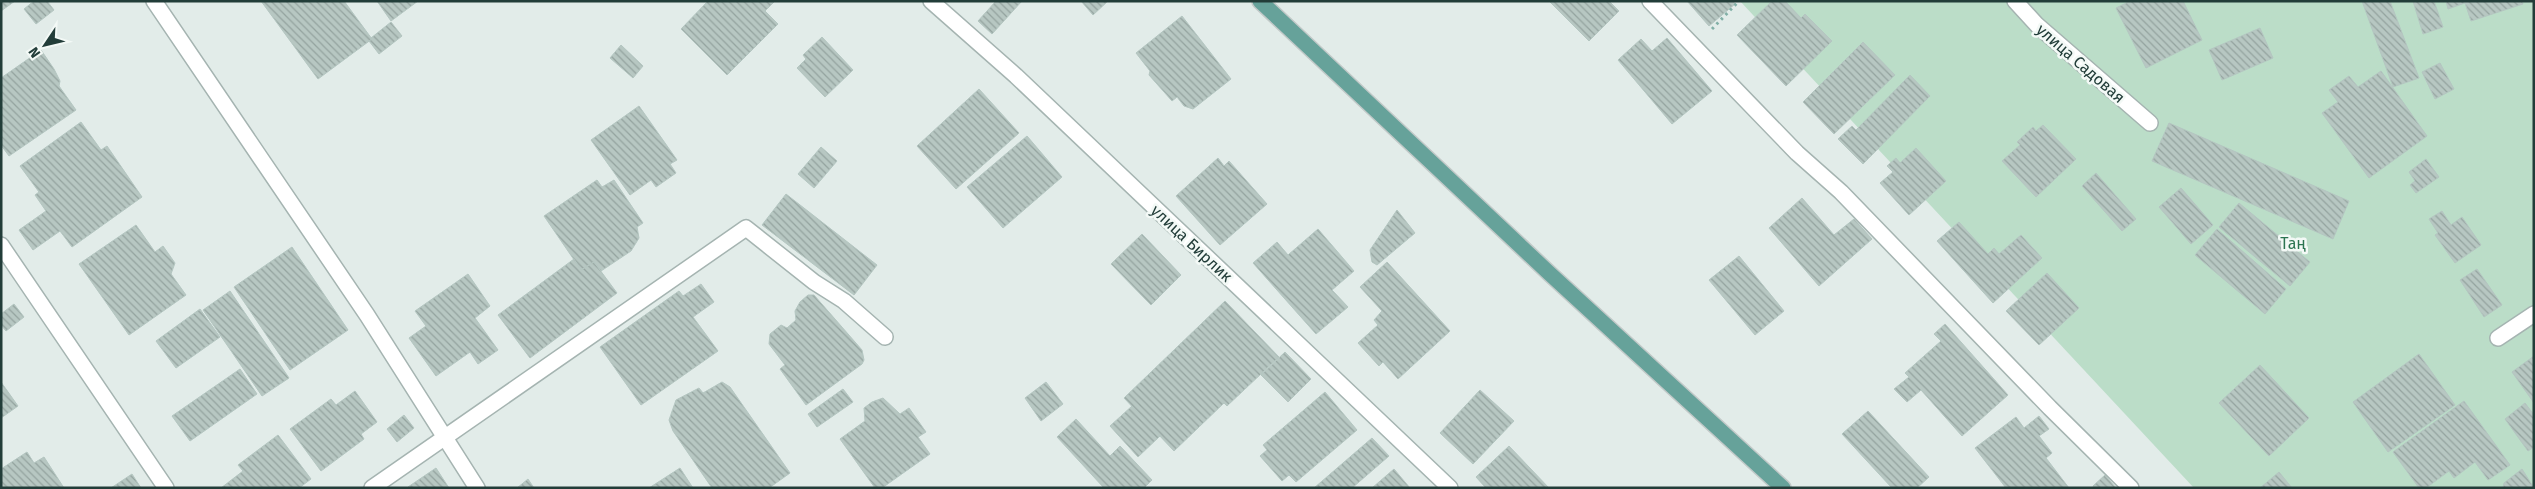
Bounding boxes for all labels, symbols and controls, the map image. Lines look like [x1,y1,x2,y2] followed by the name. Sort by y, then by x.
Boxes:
[20,20,70,70] north arrow
[2033,20,2129,107] street label: улица Садовая
[25,43,44,61] text: N
[1147,201,1237,286] street label: улица Бирлик
[2280,234,2306,253] park label: Таң

